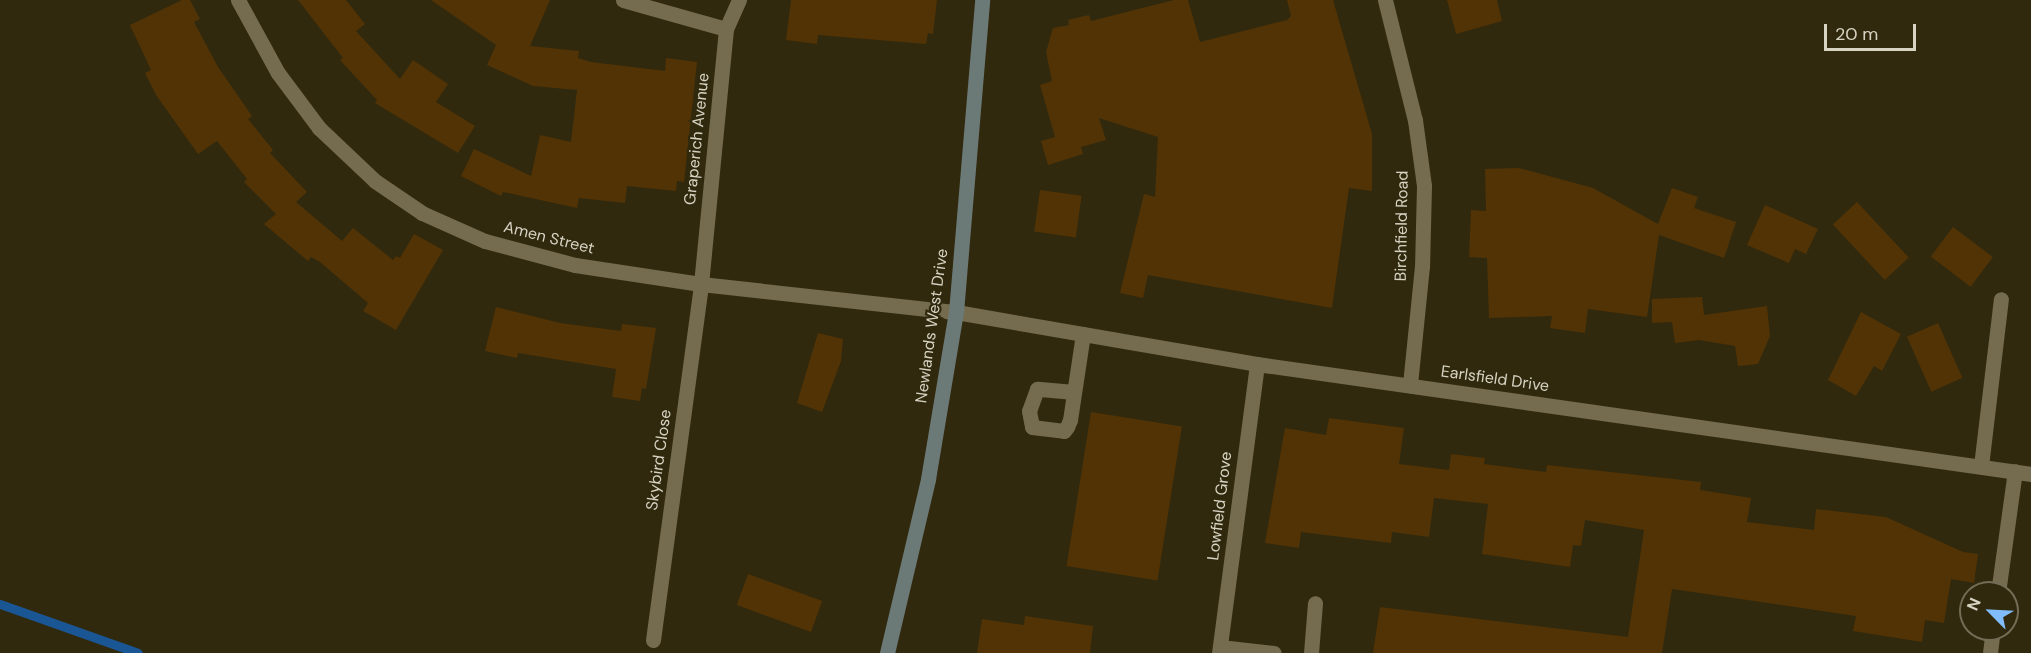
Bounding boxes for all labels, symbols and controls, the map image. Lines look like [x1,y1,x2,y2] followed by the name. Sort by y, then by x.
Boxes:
[1827,12,1918,50] scale bar
[1835,22,1878,46] text: 20 m
[681,72,713,206] street label: Graperich Avenue
[1391,171,1413,281] street label: Birchfield Road
[502,217,596,259] street label: Amen Street
[912,248,952,404] street label: Newlands West Drive
[1440,362,1550,396] street label: Earlsfield Drive
[642,408,676,512] street label: Skybird Close
[1204,451,1236,561] street label: Lowfield Grove
[1959,581,2019,641] north arrow
[1962,595,1986,614] text: N

